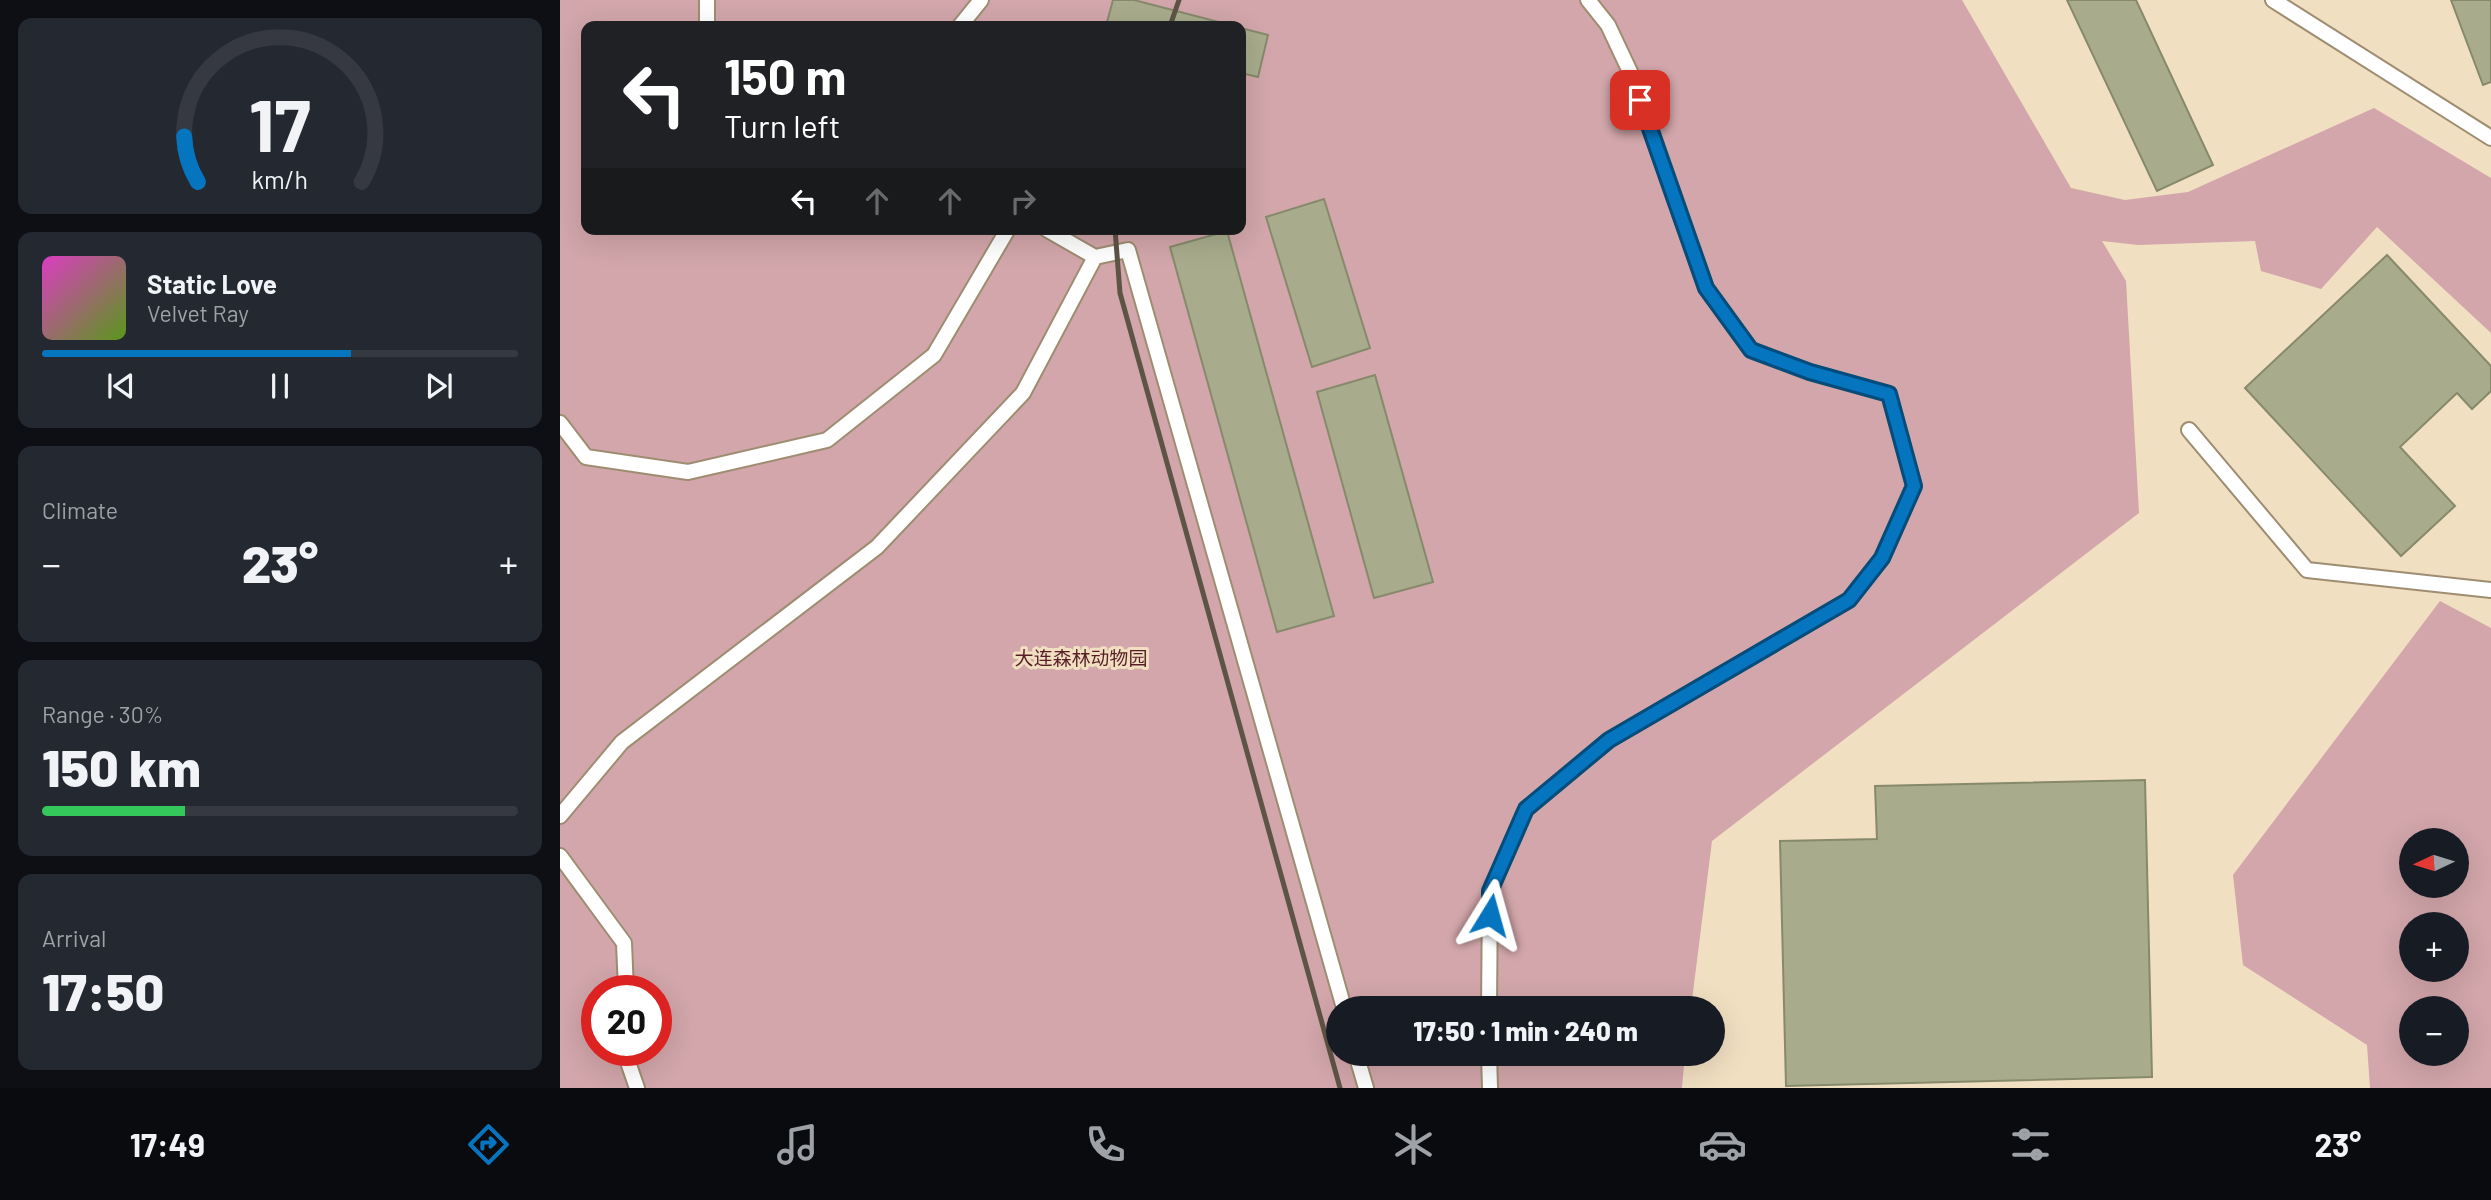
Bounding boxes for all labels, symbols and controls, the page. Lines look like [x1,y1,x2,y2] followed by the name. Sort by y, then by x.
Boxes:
[724,46,846,105] text: 150 m
[609,49,700,140] icon: left
[1610,70,1670,130] pin
[249,79,311,167] text: 17
[1621,81,1659,119] icon: arrive
[724,106,841,144] text: Turn left
[252,164,308,194] text: km/h
[785,182,823,220] icon: left
[858,182,896,220] icon: ahead
[931,182,969,220] icon: ahead
[1004,182,1042,220] icon: right
[147,268,277,299] text: Static Love
[147,299,249,327] text: Velvet Ray
[102,367,140,405] icon: previous
[261,367,299,405] icon: pause
[420,367,458,405] icon: next
[42,496,118,524] text: Climate
[242,531,318,593] text: 23°
[42,540,61,586] text: −
[499,540,518,586] text: +
[1014,646,1148,669] park label: 大连森林动物园
[42,700,163,728] text: Range · 30%
[42,735,201,797] text: 150 km
[2399,828,2469,898] north arrow
[2399,828,2469,1066] map controls
[1453,878,1527,952] position arrow
[2399,912,2469,982] button: +
[42,924,106,952] text: Arrival
[42,959,164,1021] text: 17:50
[581,975,672,1066] speed limit sign: 20
[2399,996,2469,1066] button: −
[1413,1015,1638,1046] text: 17:50 · 1 min · 240 m
[464,1120,513,1169] icon: directions
[773,1120,822,1169] icon: music
[1081,1120,1130,1169] icon: phone
[1389,1120,1438,1169] icon: climate
[1698,1120,1747,1169] icon: car
[2006,1120,2055,1169] icon: filters
[130,1125,205,1163] text: 17:49
[2315,1125,2361,1163] text: 23°

